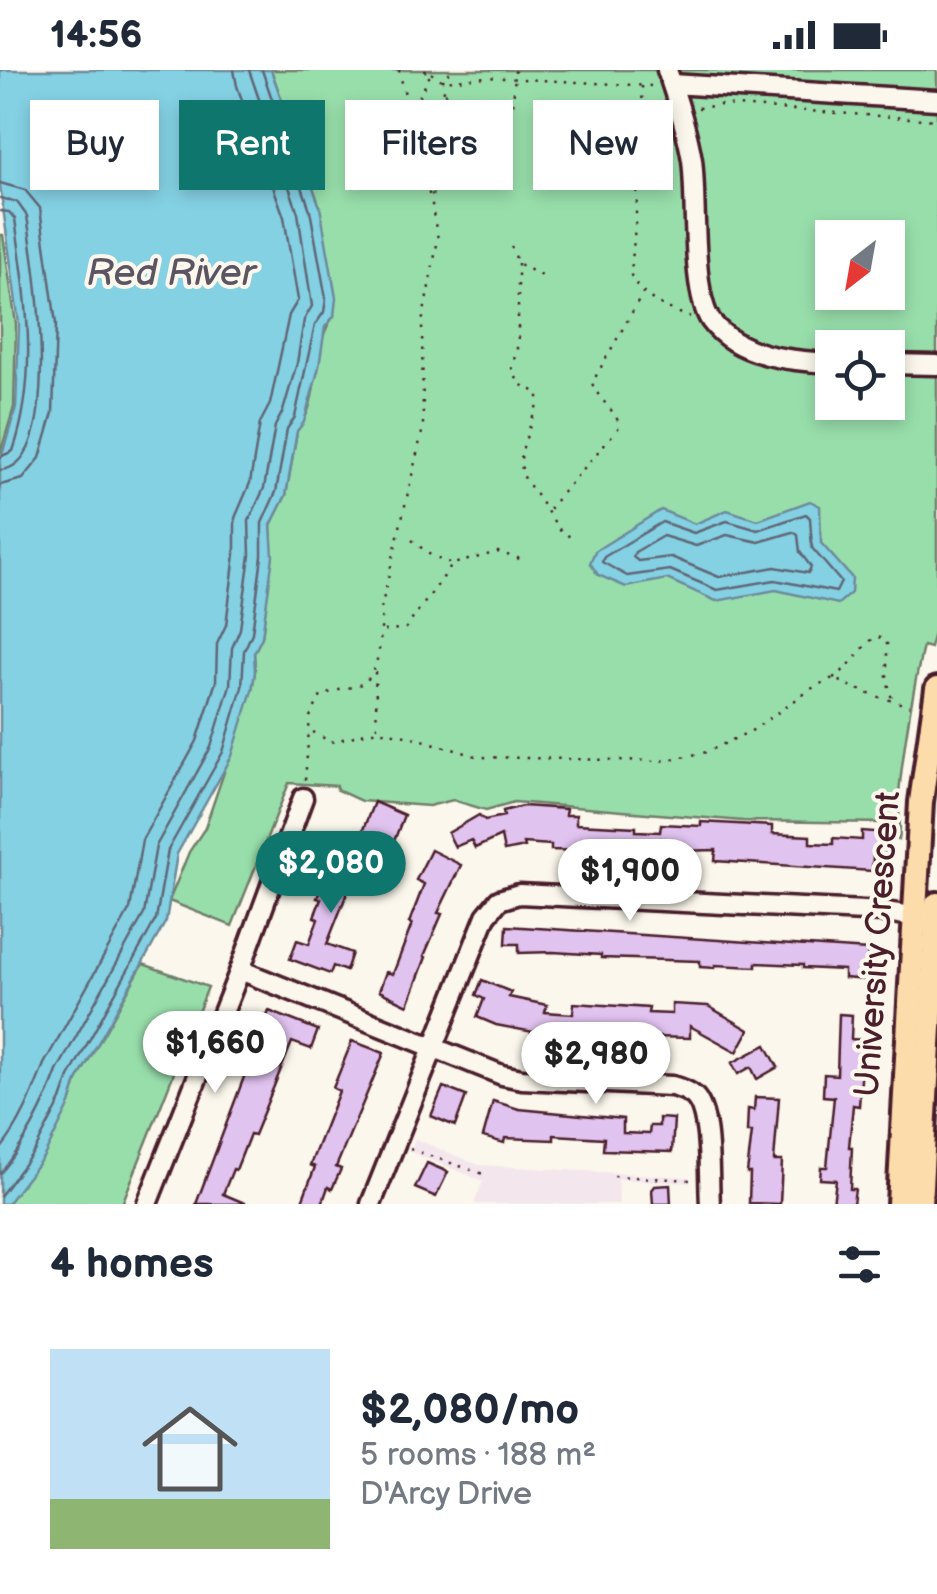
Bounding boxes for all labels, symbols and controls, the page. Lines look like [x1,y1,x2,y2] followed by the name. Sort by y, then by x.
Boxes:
[50,13,142,58] text: 14:56
[30,100,159,190] chip: Buy
[179,100,325,190] chip: Rent
[345,100,513,190] chip: Filters
[533,100,673,190] chip: New
[815,220,905,310] north arrow
[815,220,905,420] map controls
[87,251,258,296] water label: Red River
[815,330,905,420] button: locate
[846,790,910,1098] street label: University Crescent
[250,831,412,916] pin: $2,080
[549,839,711,924] pin: $1,900
[278,844,384,883] text: $2,080
[580,852,680,891] text: $1,900
[134,1011,296,1096] pin: $1,660
[515,1022,677,1107] pin: $2,980
[165,1024,265,1063] text: $1,660
[543,1035,649,1074] text: $2,980
[832,1237,887,1292] icon: filters
[50,1239,214,1290] text: 4 homes
[360,1385,579,1436] text: $2,080/mo
[130,1389,250,1509] icon: home
[360,1436,596,1475] text: 5 rooms · 188 m²
[360,1475,532,1514] text: D'Arcy Drive

